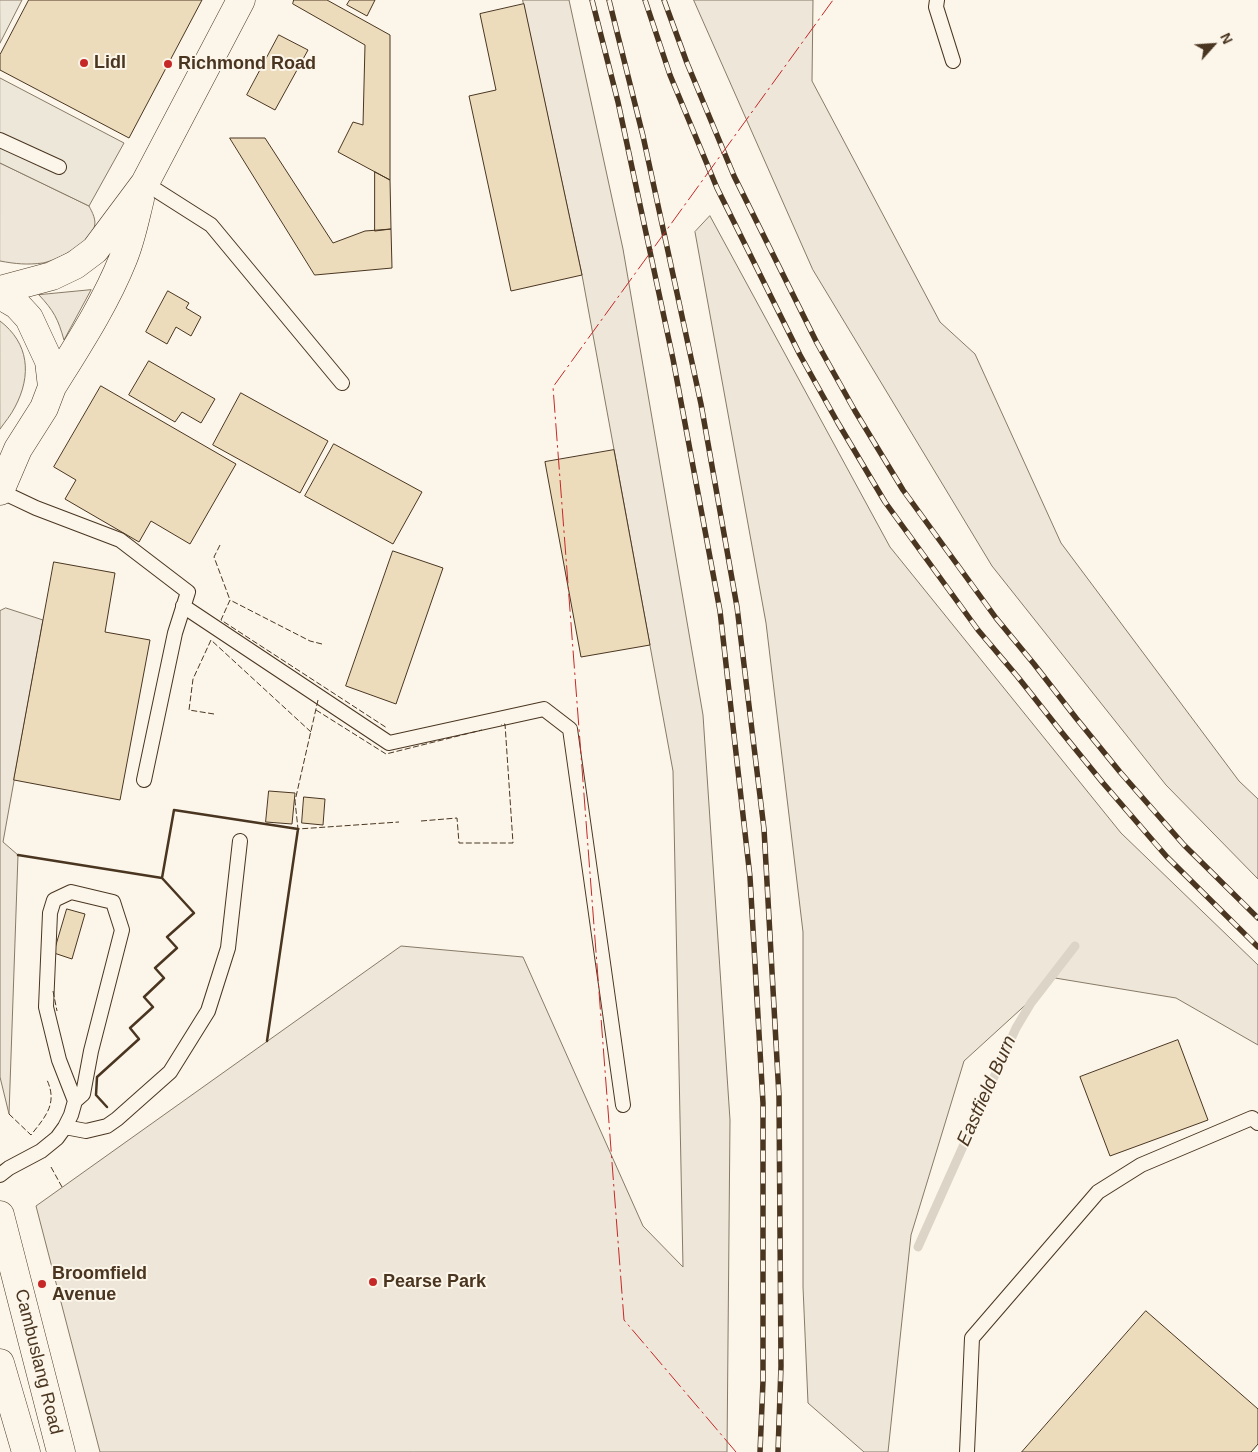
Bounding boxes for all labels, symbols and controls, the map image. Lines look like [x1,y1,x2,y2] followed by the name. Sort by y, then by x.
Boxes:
[1188,20,1238,70] north arrow
[1217,30,1236,46] text: N
[94,52,126,74] place label: Lidl
[178,53,316,75] place label: Richmond Road
[78,57,90,69] marker: Lidl
[162,58,174,70] marker: Richmond Road
[953,1032,1021,1150] water label: Eastfield Burn
[52,1263,147,1306] place label: Broomfield Avenue
[383,1271,486,1293] place label: Pearse Park
[367,1276,379,1288] marker: Pearse Park
[36,1278,48,1290] marker: Broomfield Avenue
[9,1287,67,1437] street label: Cambuslang Road

